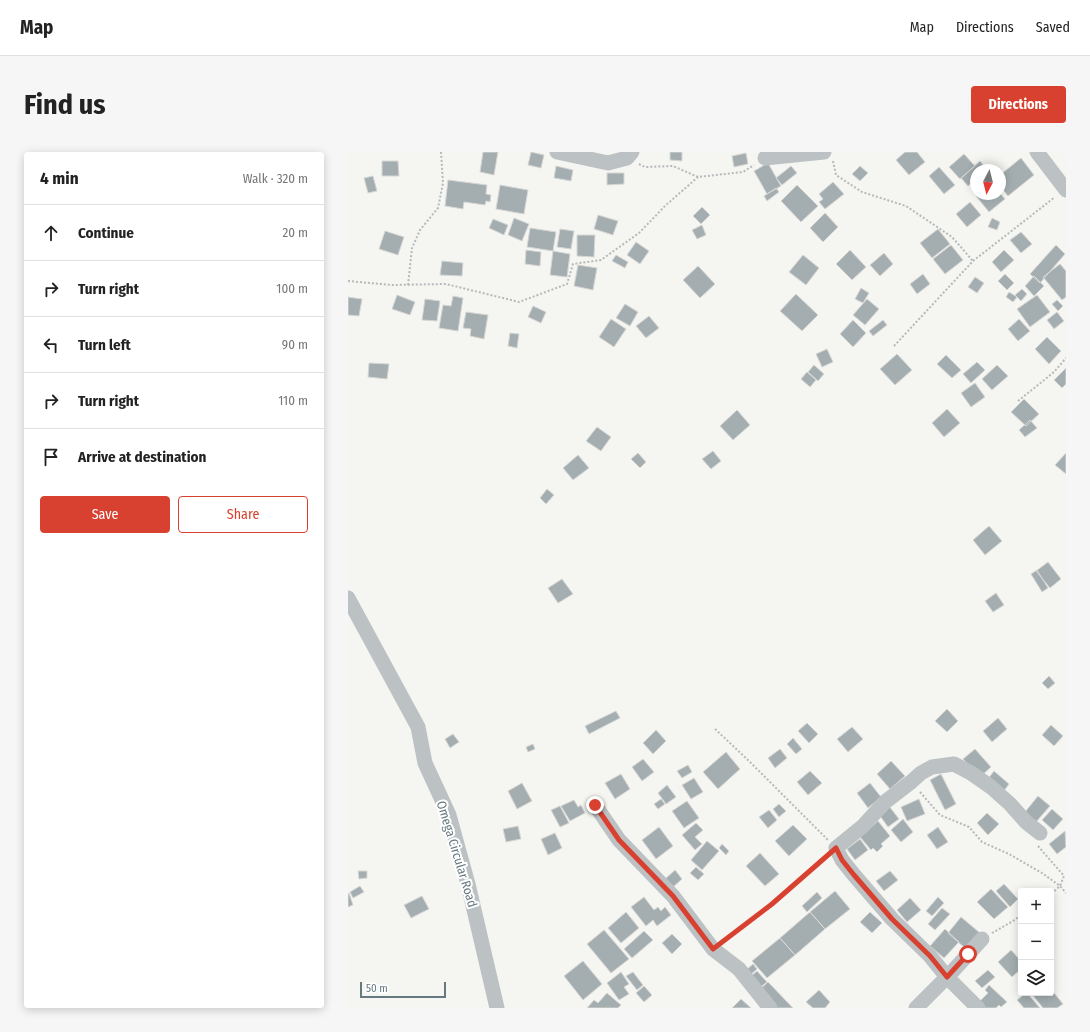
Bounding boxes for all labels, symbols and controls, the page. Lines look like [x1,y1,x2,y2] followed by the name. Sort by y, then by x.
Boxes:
[20,16,53,39] text: Map
[910,19,934,36] text: Map
[956,19,1014,36] text: Directions
[1036,19,1070,36] text: Saved
[971,86,1066,123] button: Directions
[24,88,106,121] text: Find us
[970,164,1006,200] north arrow
[40,168,79,189] text: 4 min
[243,171,308,186] text: Walk · 320 m
[40,222,62,244] icon: ahead
[78,224,134,242] text: Continue
[282,225,308,240] text: 20 m
[40,278,62,300] icon: right
[78,280,139,298] text: Turn right
[276,281,308,296] text: 100 m
[40,334,62,356] icon: left
[78,336,131,354] text: Turn left
[282,337,308,352] text: 90 m
[40,390,62,412] icon: right
[78,392,139,410] text: Turn right
[278,393,308,408] text: 110 m
[40,446,62,468] icon: arrive
[78,448,206,466] text: Arrive at destination
[40,496,170,533] button: Save
[178,496,308,533] button: Share
[586,796,604,814] route end
[434,799,480,909] street label: Omega Circular Road
[1018,888,1054,996] map controls
[1018,888,1054,924] button: +
[1018,924,1054,960] button: −
[959,945,977,963] route start
[1018,960,1054,996] button: layers
[360,980,446,999] scale bar
[366,982,388,995] text: 50 m

